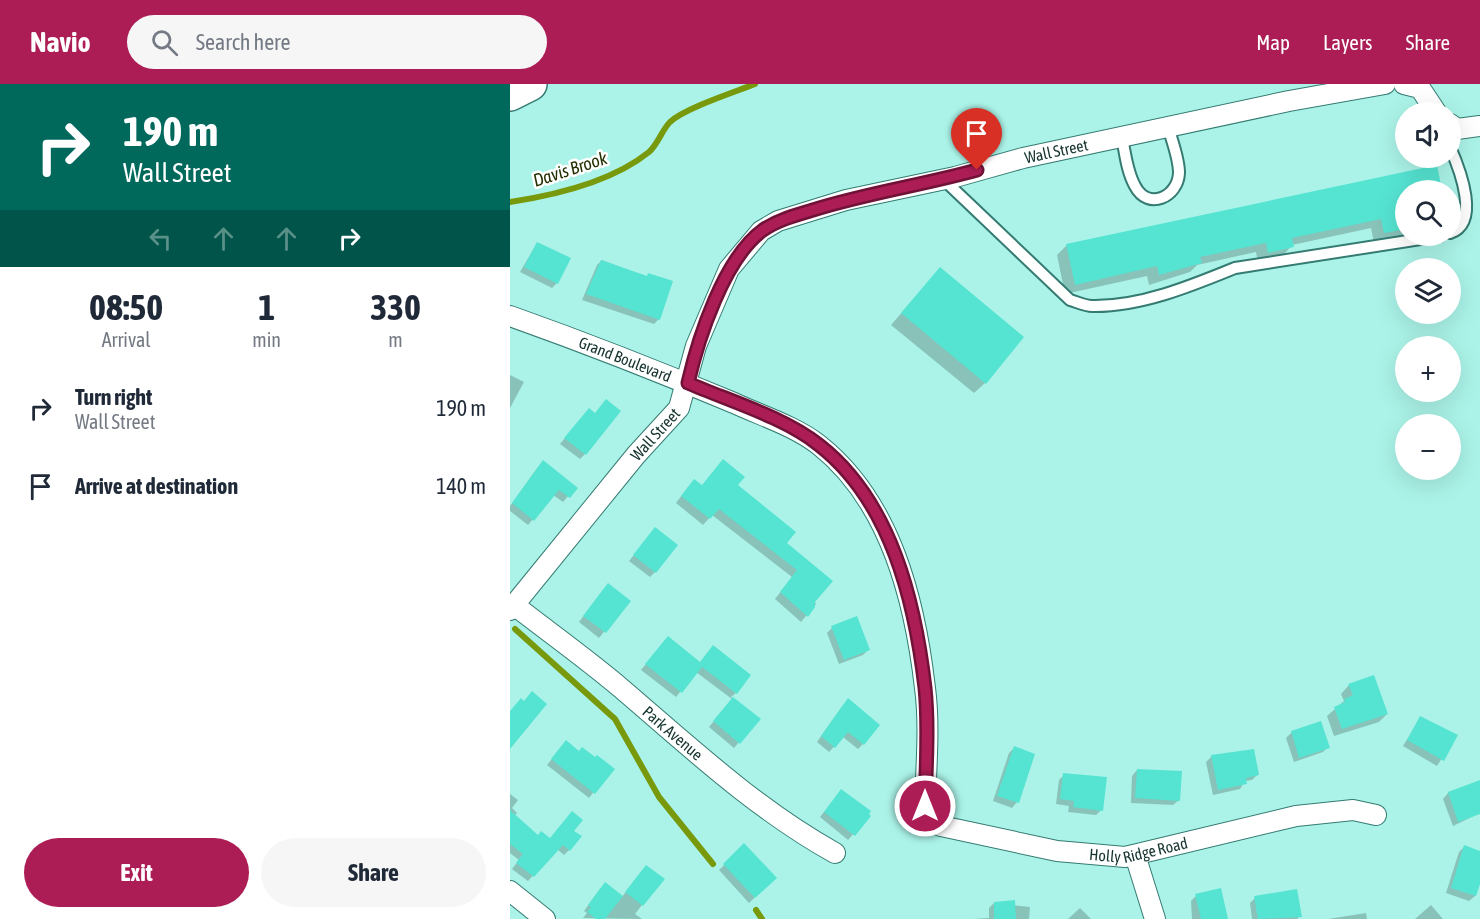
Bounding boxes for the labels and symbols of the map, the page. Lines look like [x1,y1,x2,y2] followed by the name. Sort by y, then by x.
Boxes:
[951,108,1002,170] pin
[1023,135,1090,166] street label: Wall Street
[530,147,611,191] water label: Davis Brook
[576,333,674,385] street label: Grand Boulevard
[627,404,684,464] street label: Wall Street
[639,702,707,764] street label: Park Avenue
[893,774,957,838] position arrow
[1088,833,1189,867] street label: Holly Ridge Road

